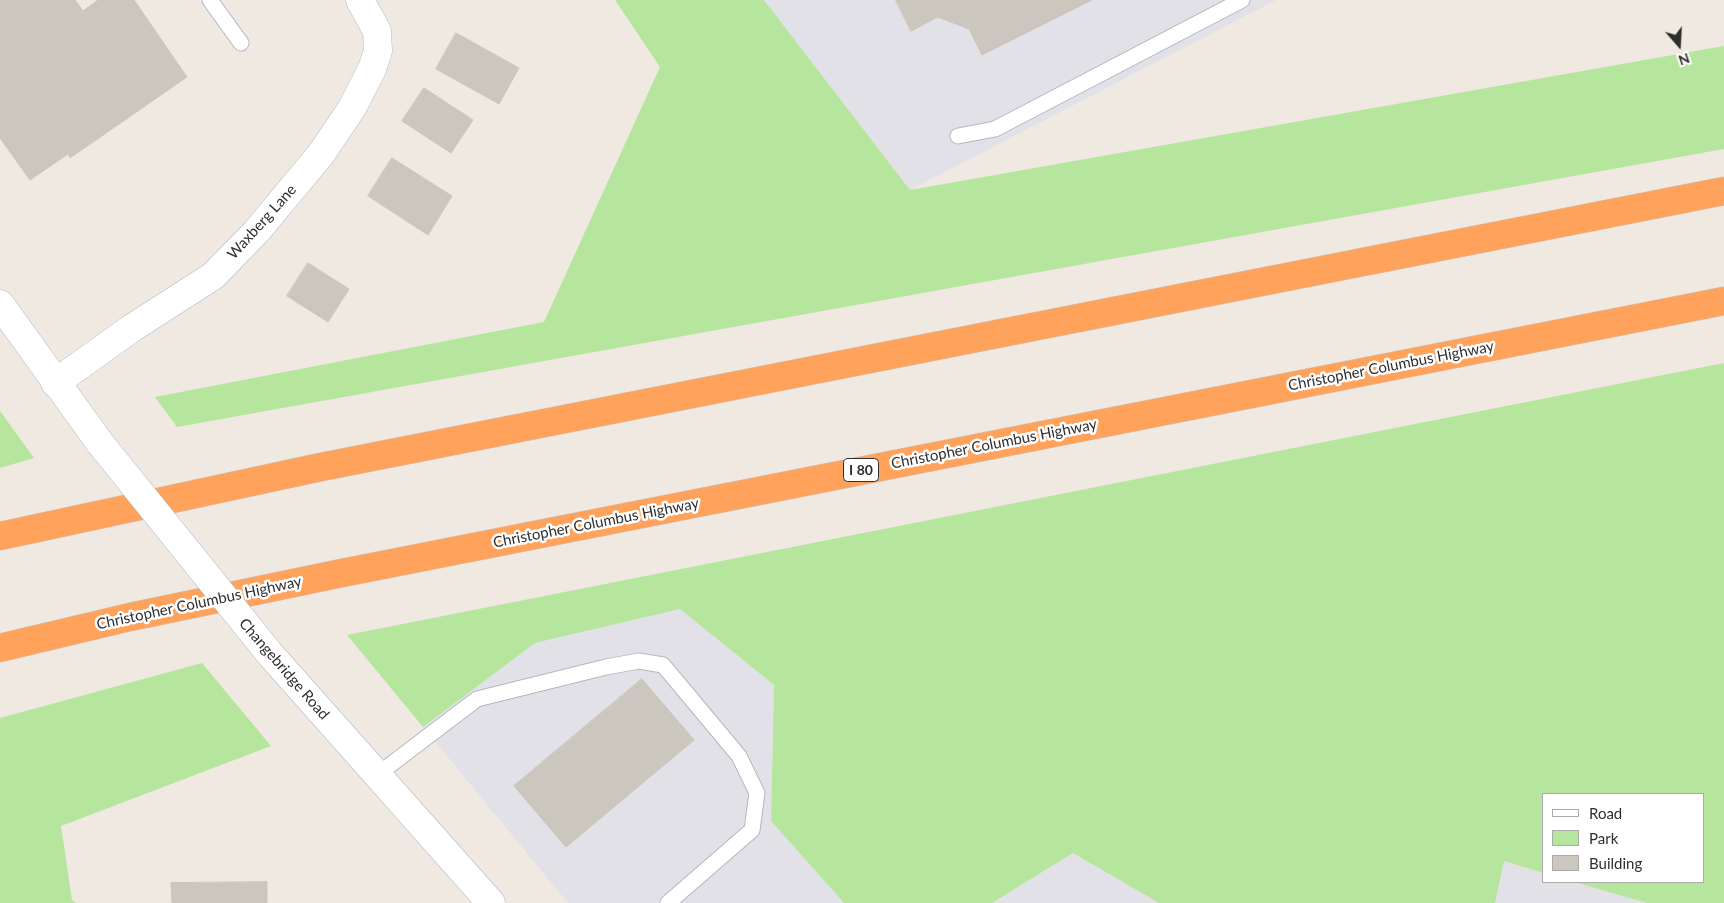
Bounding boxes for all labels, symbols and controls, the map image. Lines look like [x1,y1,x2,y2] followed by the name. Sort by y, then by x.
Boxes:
[1654,20,1704,70] north arrow
[1676,50,1692,69] text: N
[224,181,300,263] street label: Waxberg Lane
[1287,337,1495,395] street label: Christopher Columbus Highway
[890,415,1098,473] street label: Christopher Columbus Highway
[844,458,878,482] road number: I 80
[492,494,700,552] street label: Christopher Columbus Highway
[95,572,303,634] street label: Christopher Columbus Highway
[235,615,333,723] street label: Changebridge Road
[1542,793,1704,883] legend
[1589,804,1622,822] text: Road
[1589,829,1618,847] text: Park
[1589,854,1642,872] text: Building

